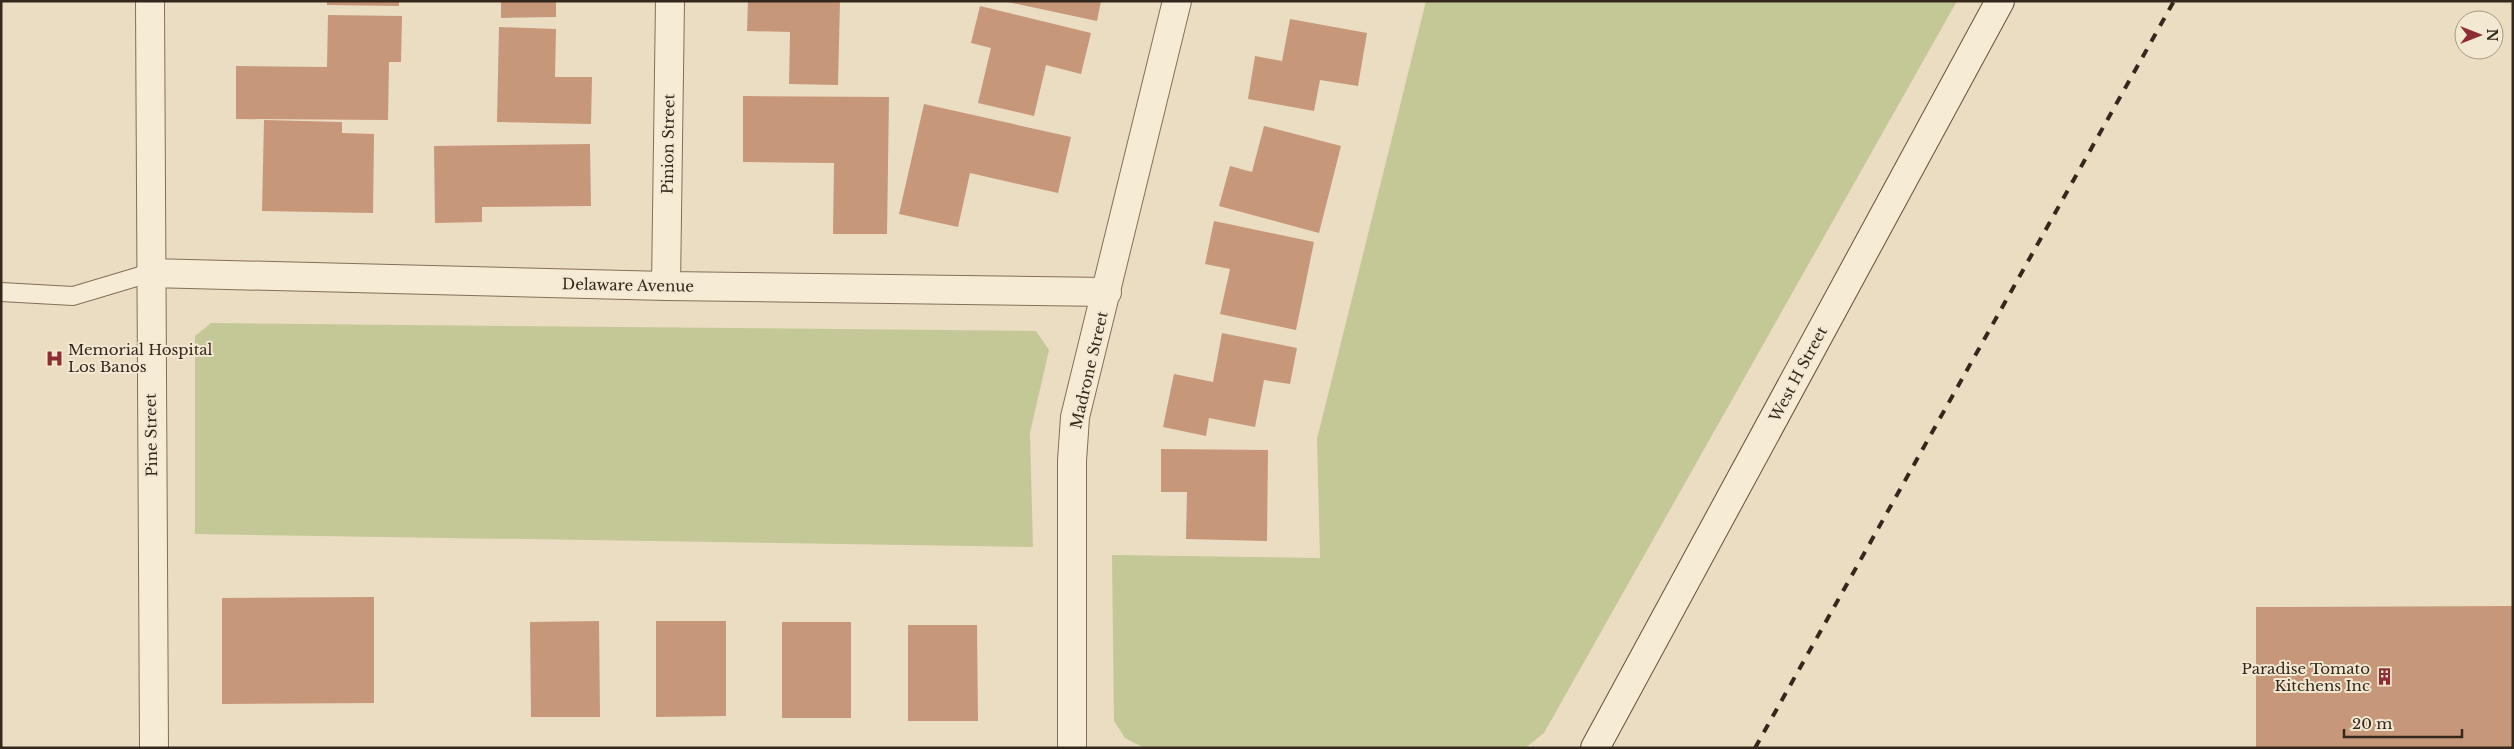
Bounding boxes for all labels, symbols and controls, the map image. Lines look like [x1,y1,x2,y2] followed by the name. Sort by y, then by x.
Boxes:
[2454,10,2504,60] north arrow
[2483,28,2501,42] text: N
[658,93,678,194] street label: Pinion Street
[562,274,694,296] street label: Delaware Avenue
[1066,309,1112,431] street label: Madrone Street
[1764,323,1831,426] street label: West H Street
[68,340,213,376] place label: Memorial Hospital Los Banos
[44,348,64,368] hospital icon: Memorial Hospital Los Banos
[141,393,161,477] street label: Pine Street
[2242,659,2370,695] place label: Paradise Tomato Kitchens Inc
[2374,667,2394,687] building icon: Paradise Tomato Kitchens Inc
[2344,706,2462,738] scale bar
[2352,714,2392,733] text: 20 m

